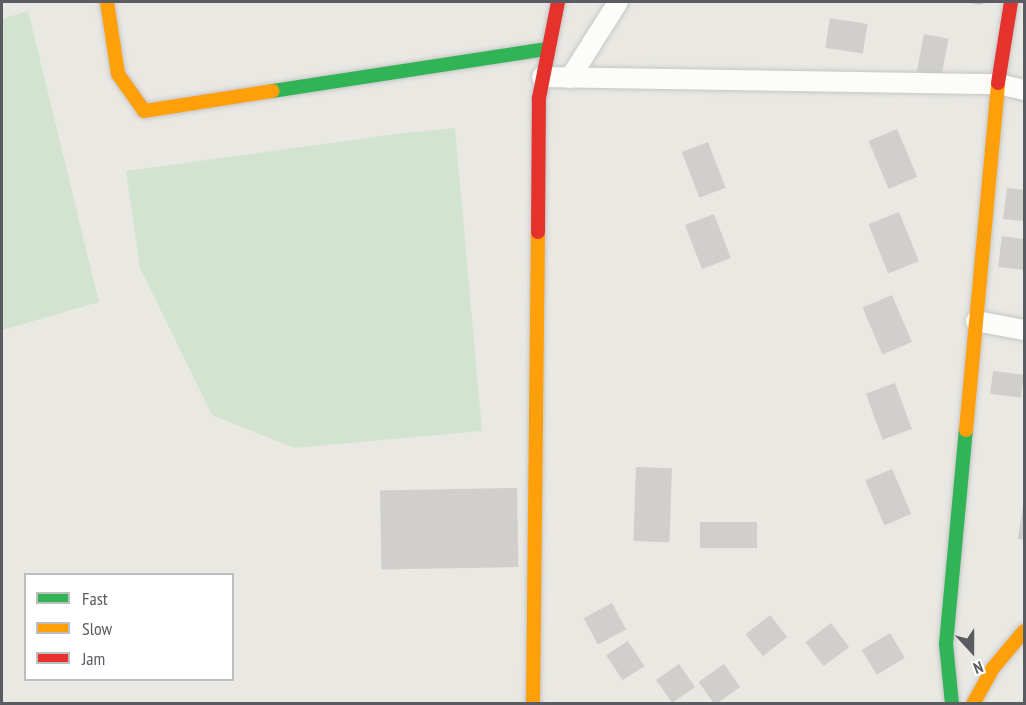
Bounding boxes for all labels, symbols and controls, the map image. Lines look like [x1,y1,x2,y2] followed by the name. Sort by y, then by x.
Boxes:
[24,573,234,681] legend
[82,587,108,610] text: Fast
[82,617,112,640] text: Slow
[942,621,1002,681] north arrow
[82,647,105,670] text: Jam
[971,657,986,679] text: N

